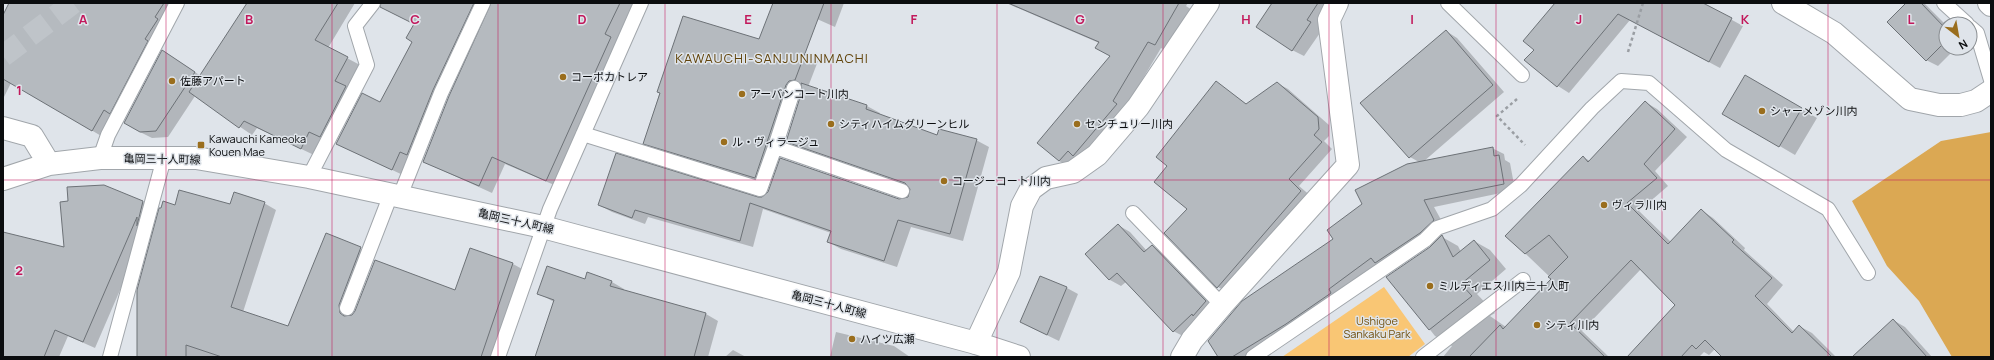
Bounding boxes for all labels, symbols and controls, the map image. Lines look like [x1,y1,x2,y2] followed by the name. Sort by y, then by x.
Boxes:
[79,10,88,28] text: A
[245,10,253,28] text: B
[410,10,420,28] text: C
[577,10,587,28] text: D
[744,10,752,28] text: E
[911,10,918,28] text: F
[1075,10,1085,28] text: G
[1241,10,1251,28] text: H
[1410,10,1414,28] text: I
[1576,10,1582,28] text: J
[1741,10,1750,28] text: K
[1908,10,1915,28] text: L
[1938,16,1978,56] north arrow
[1956,37,1971,54] text: N
[675,49,869,67] district label: KAWAUCHI-SANJUNINMACHI
[571,69,648,84] place label: コーポカトレア
[558,72,568,82] marker: コーポカトレア
[180,73,246,88] place label: 佐藤アパート
[167,76,177,86] marker: 佐藤アパート
[16,81,22,99] text: 1
[750,86,849,101] place label: アーバンコート川内
[737,89,747,99] marker: アーバンコート川内
[1770,103,1858,118] place label: シャーメゾン川内
[1757,106,1767,116] marker: シャーメゾン川内
[839,116,969,131] place label: シティハイムグリーンヒル
[1085,116,1173,131] place label: センチュリー川内
[826,119,836,129] marker: シティハイムグリーンヒル
[1072,119,1082,129] marker: センチュリー川内
[209,131,306,159] place label: Kawauchi Kameoka Kouen Mae
[732,134,819,149] place label: ル・ヴィラージュ
[719,137,729,147] marker: ル・ヴィラージュ
[196,140,206,150] marker: Kawauchi Kameoka Kouen Mae
[123,150,201,167] street label: 亀岡三十人町線
[952,173,1051,188] place label: コージーコート川内
[939,176,949,186] marker: コージーコート川内
[1612,197,1667,212] place label: ヴィラ川内
[1599,200,1609,210] marker: ヴィラ川内
[477,205,555,236] street label: 亀岡三十人町線
[15,261,23,279] text: 2
[1438,278,1569,293] place label: ミルディエス川内三十人町
[1425,281,1435,291] marker: ミルディエス川内三十人町
[790,286,868,321] street label: 亀岡三十人町線
[1343,313,1411,341] park label: Ushigoe Sankaku Park
[1545,317,1599,332] place label: シティ川内
[1532,320,1542,330] marker: シティ川内
[860,331,915,346] place label: ハイツ広瀬
[847,334,857,344] marker: ハイツ広瀬

